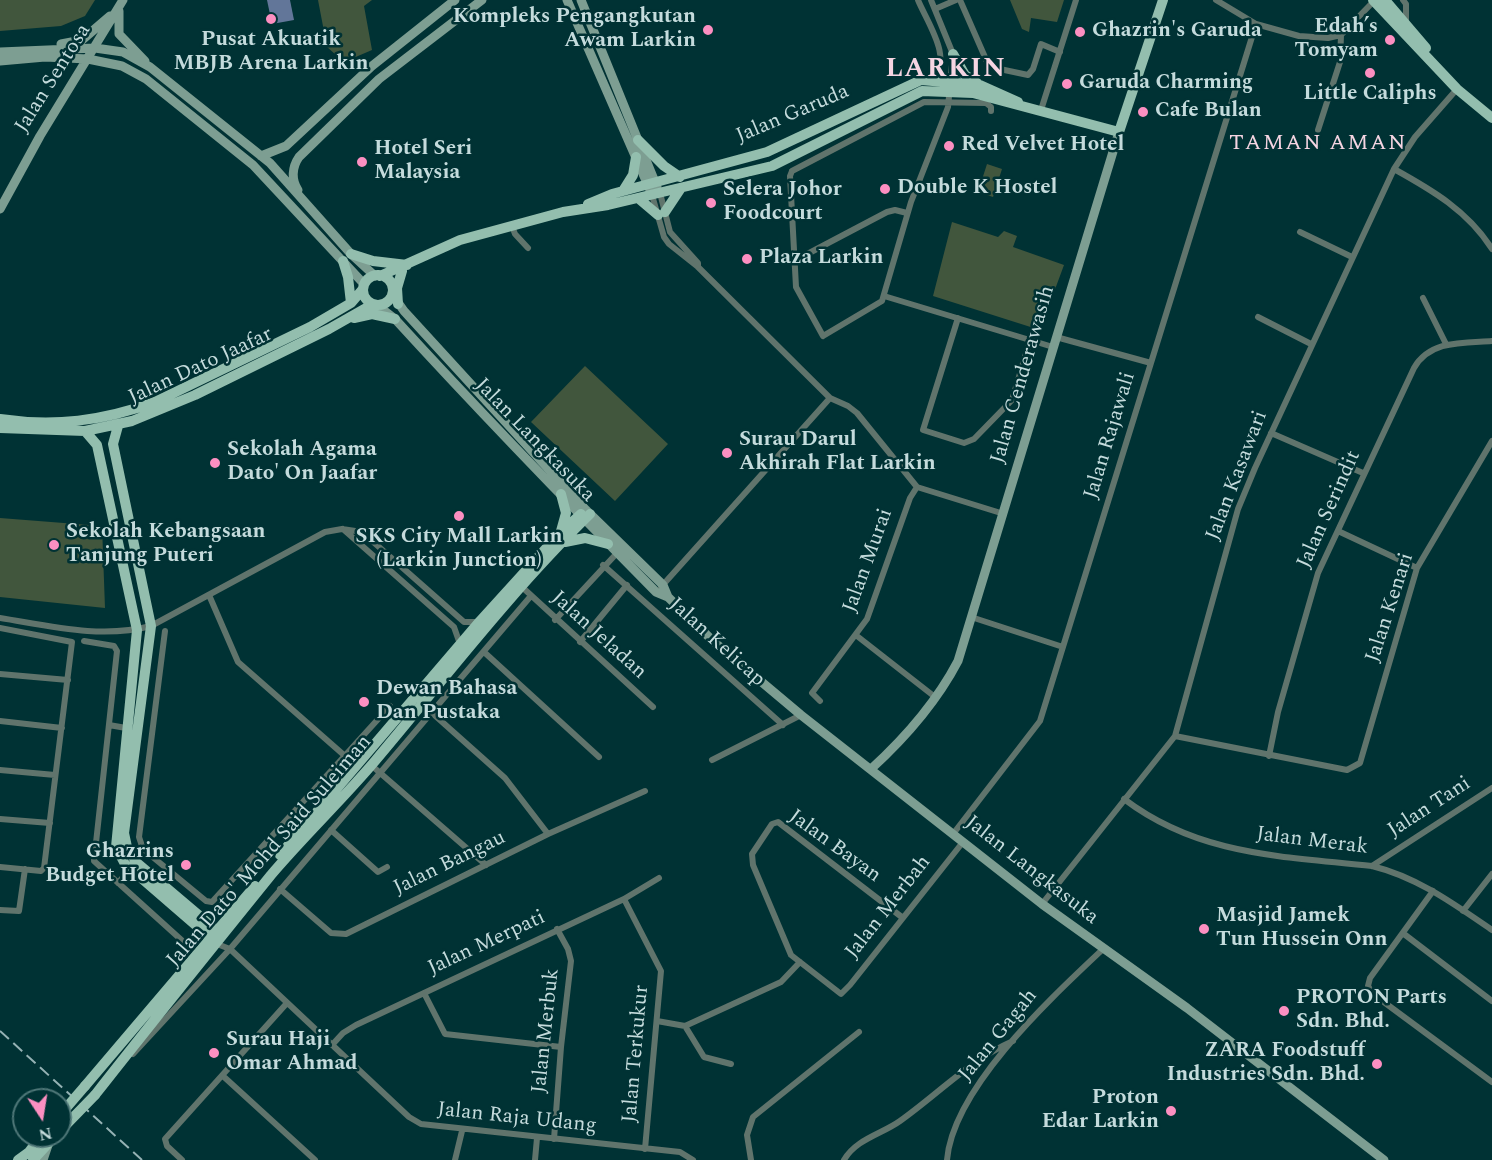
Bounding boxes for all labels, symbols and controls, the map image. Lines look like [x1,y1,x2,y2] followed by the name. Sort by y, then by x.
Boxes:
[453,5,696,55] place label: Kompleks Pengangkutan Awam Larkin
[264,12,278,26] marker: Pusat Akuatik MBJB Arena Larkin
[1294,15,1378,65] place label: Edah’s Tomyam
[1092,19,1262,45] place label: Ghazrin's Garuda
[11,20,97,138] street label: Jalan Sentosa
[701,23,715,37] marker: Kompleks Pengangkutan Awam Larkin
[1073,25,1087,39] marker: Ghazrin's Garuda
[173,28,369,78] place label: Pusat Akuatik MBJB Arena Larkin
[1383,33,1397,47] marker: Edah’s Tomyam
[886,55,1006,87] district label: LARKIN
[1363,66,1377,80] marker: Little Caliphs
[1079,71,1253,97] place label: Garuda Charming
[1060,77,1074,91] marker: Garuda Charming
[733,80,853,150] street label: Jalan Garuda
[1303,82,1437,108] place label: Little Caliphs
[1155,99,1262,125] place label: Cafe Bulan
[1136,105,1150,119] marker: Cafe Bulan
[1229,132,1407,158] district label: TAMAN AMAN
[961,133,1124,159] place label: Red Velvet Hotel
[374,137,472,187] place label: Hotel Seri Malaysia
[942,139,956,153] marker: Red Velvet Hotel
[355,155,369,169] marker: Hotel Seri Malaysia
[897,176,1057,202] place label: Double K Hostel
[723,178,842,228] place label: Selera Johor Foodcourt
[878,182,892,196] marker: Double K Hostel
[704,196,718,210] marker: Selera Johor Foodcourt
[759,246,883,272] place label: Plaza Larkin
[740,252,754,266] marker: Plaza Larkin
[987,283,1061,467] street label: Jalan Cenderawasih
[125,323,277,411] street label: Jalan Dato Jaafar
[1080,369,1142,503] street label: Jalan Rajawali
[468,374,600,508] street label: Jalan Langkasuka
[1202,408,1274,544] street label: Jalan Kasawari
[739,428,936,478] place label: Surau Darul Akhirah Flat Larkin
[227,438,377,488] place label: Sekolah Agama Dato' On Jaafar
[720,446,734,460] marker: Surau Darul Akhirah Flat Larkin
[1293,447,1367,573] street label: Jalan Serindit
[208,456,222,470] marker: Sekolah Agama Dato' On Jaafar
[839,506,899,616] street label: Jalan Murai
[452,509,466,523] marker: SKS City Mall Larkin (Larkin Junction)
[66,520,265,570] place label: Sekolah Kebangsaan Tanjung Puteri
[356,525,562,575] place label: SKS City Mall Larkin (Larkin Junction)
[47,538,61,552] marker: Sekolah Kebangsaan Tanjung Puteri
[1361,550,1421,666] street label: Jalan Kenari
[545,586,651,686] street label: Jalan Jeladan
[662,593,770,693] street label: Jalan Kelicap
[376,677,517,727] place label: Dewan Bahasa Dan Pustaka
[357,695,371,709] marker: Dewan Bahasa Dan Pustaka
[162,731,378,973] street label: Jalan Dato' Mohd Said Suleiman
[1384,772,1476,844] street label: Jalan Tani
[783,805,885,889] street label: Jalan Bayan
[959,811,1103,931] street label: Jalan Langkasuka
[1255,823,1369,861] street label: Jalan Merak
[390,826,510,902] street label: Jalan Bangau
[45,840,174,890] place label: Ghazrins Budget Hotel
[841,851,937,965] street label: Jalan Merbah
[179,858,193,872] marker: Ghazrins Budget Hotel
[1216,904,1388,954] place label: Masjid Jamek Tun Hussein Onn
[424,906,550,982] street label: Jalan Merpati
[1197,922,1211,936] marker: Masjid Jamek Tun Hussein Onn
[528,967,566,1095] street label: Jalan Merbuk
[618,984,656,1124] street label: Jalan Terkukur
[954,985,1044,1087] street label: Jalan Gagah
[1296,986,1447,1036] place label: PROTON Parts Sdn. Bhd.
[1277,1004,1291,1018] marker: PROTON Parts Sdn. Bhd.
[226,1028,358,1078] place label: Surau Haji Omar Ahmad
[1167,1039,1365,1089] place label: ZARA Foodstuff Industries Sdn. Bhd.
[207,1046,221,1060] marker: Surau Haji Omar Ahmad
[1370,1057,1384,1071] marker: ZARA Foodstuff Industries Sdn. Bhd.
[1042,1086,1159,1136] place label: Proton Edar Larkin
[12,1088,72,1148] north arrow
[436,1098,598,1140] street label: Jalan Raja Udang
[1164,1104,1178,1118] marker: Proton Edar Larkin
[36,1121,54,1147] text: N

